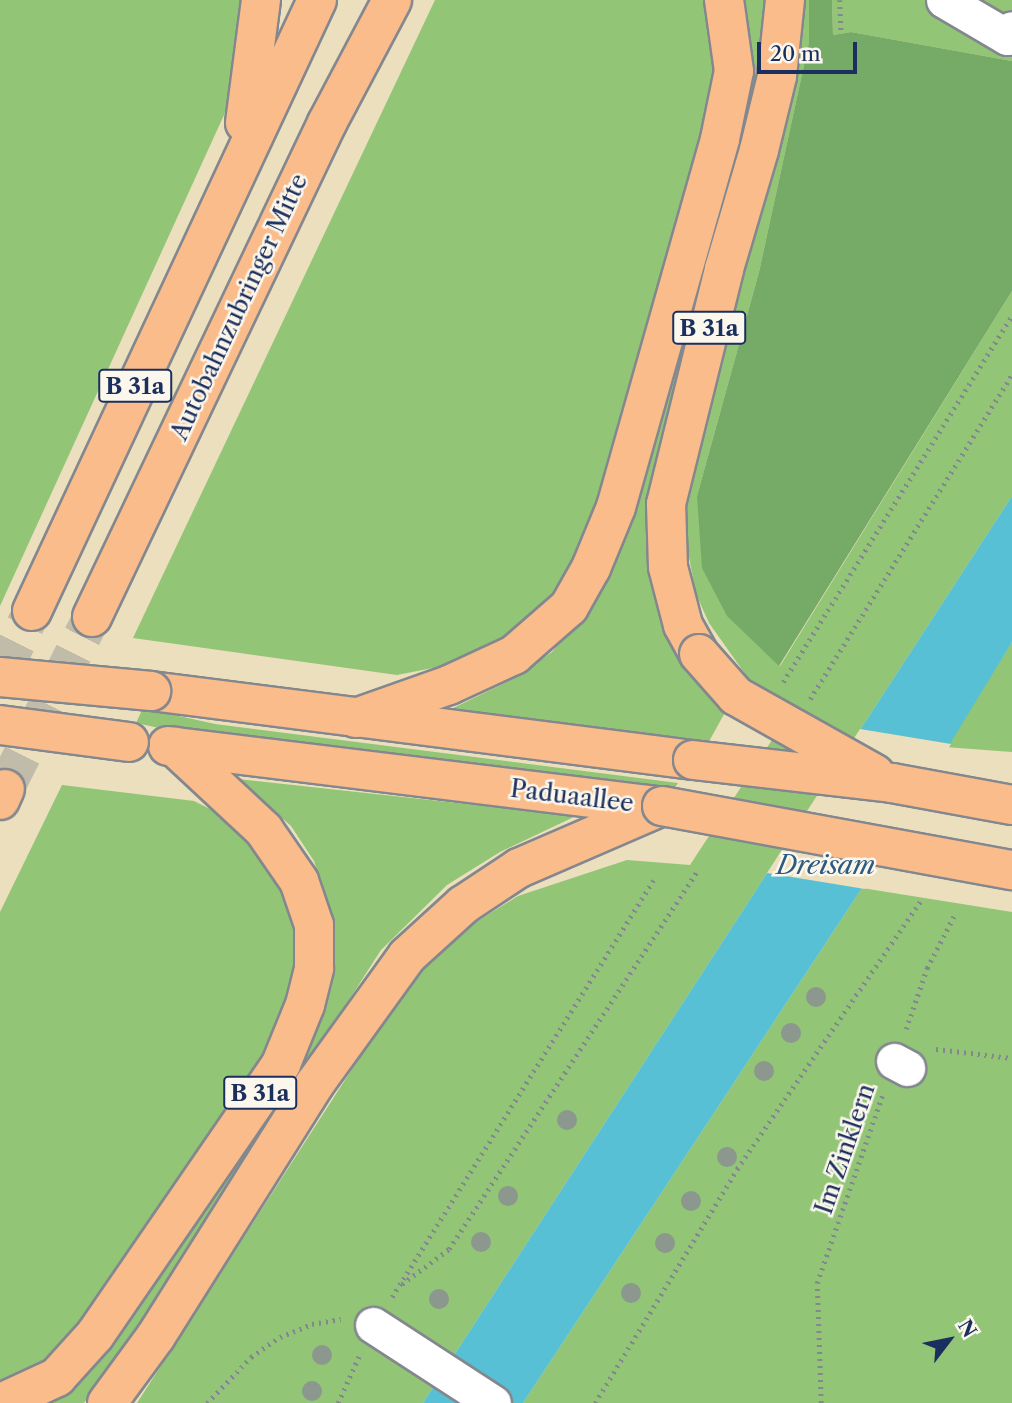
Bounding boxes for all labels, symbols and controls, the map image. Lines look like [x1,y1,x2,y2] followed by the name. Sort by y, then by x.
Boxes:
[760,28,860,72] scale bar
[770,41,821,66] text: 20 m
[164,169,314,445] street label: Autobahnzubringer Mitte
[670,308,748,348] road number: B 31a
[96,366,174,406] road number: B 31a
[509,774,635,818] street label: Paduaallee
[777,850,875,882] water label: Dreisam
[222,1074,298,1112] road number: B 31a
[809,1080,881,1218] street label: Im Zinklern
[914,1305,984,1375] north arrow
[953,1316,981,1342] text: N

